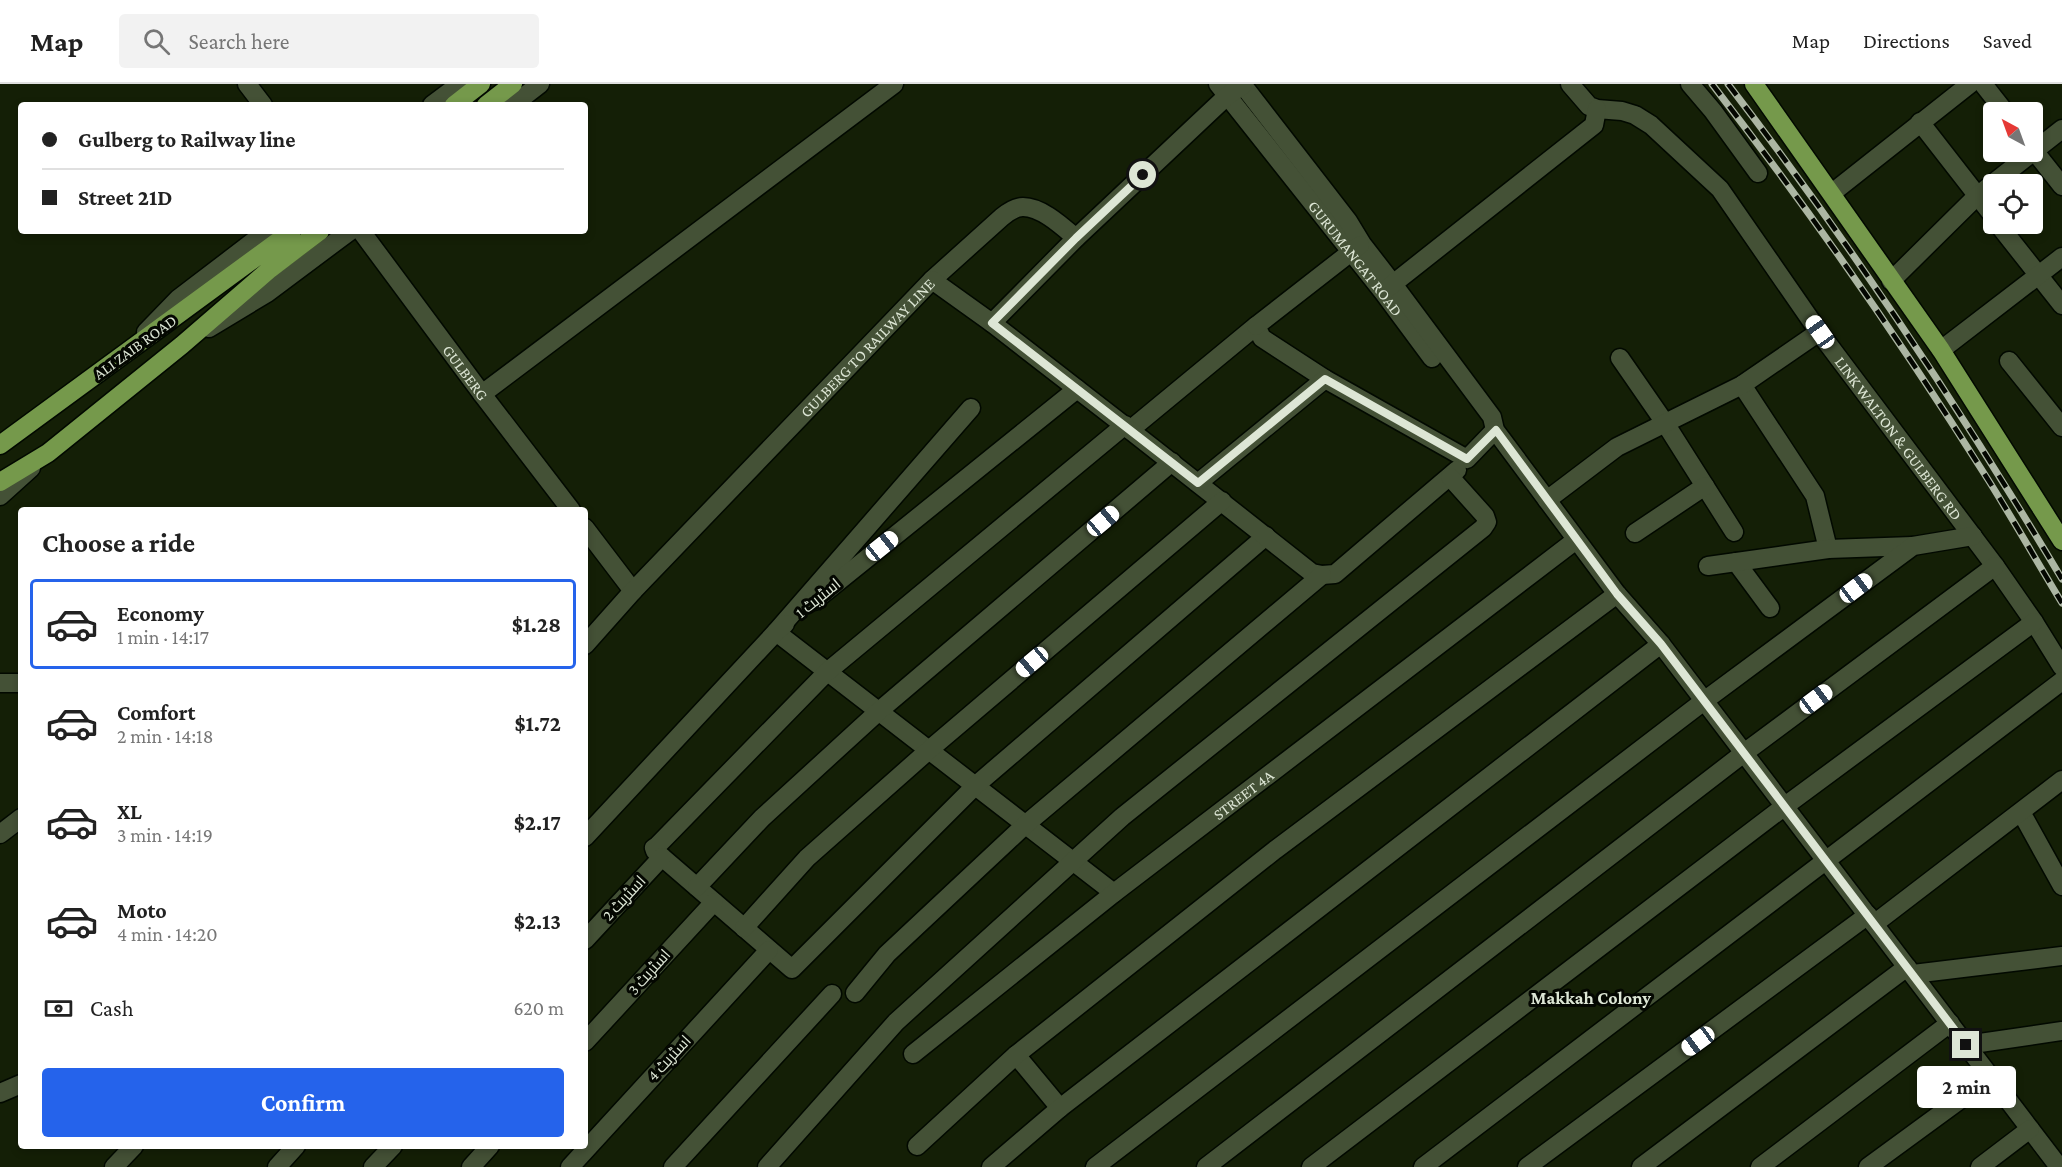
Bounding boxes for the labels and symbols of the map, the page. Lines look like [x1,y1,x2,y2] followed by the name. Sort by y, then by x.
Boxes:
[1983,102,2043,162] north arrow
[1129,161,1156,188] route start
[1305,197,1406,319] street label: GURUMANGAT ROAD
[797,275,938,420] street label: GULBERG TO RAILWAY LINE
[90,311,180,383] street label: ALI ZAIB ROAD
[1802,312,1838,352] car
[440,341,492,403] street label: GULBERG
[1832,353,1966,523] street label: LINK WALTON & GULBERG RD
[1083,503,1123,539] car
[862,528,902,564] car
[1836,570,1876,606] car
[792,575,844,622] street label: اسٹریٹ 1
[1012,644,1052,680] car
[1796,681,1836,717] car
[1210,765,1277,823] street label: STREET 4A
[599,872,650,925] street label: اسٹریٹ 2
[624,946,674,999] street label: اسٹریٹ 3
[1531,988,1651,1008] district label: Makkah Colony
[1678,1023,1718,1059] car
[1952,1031,1979,1058] route end
[644,1032,695,1085] street label: اسٹریٹ 4
[1916,1066,2016,1108] callout: 2 min

